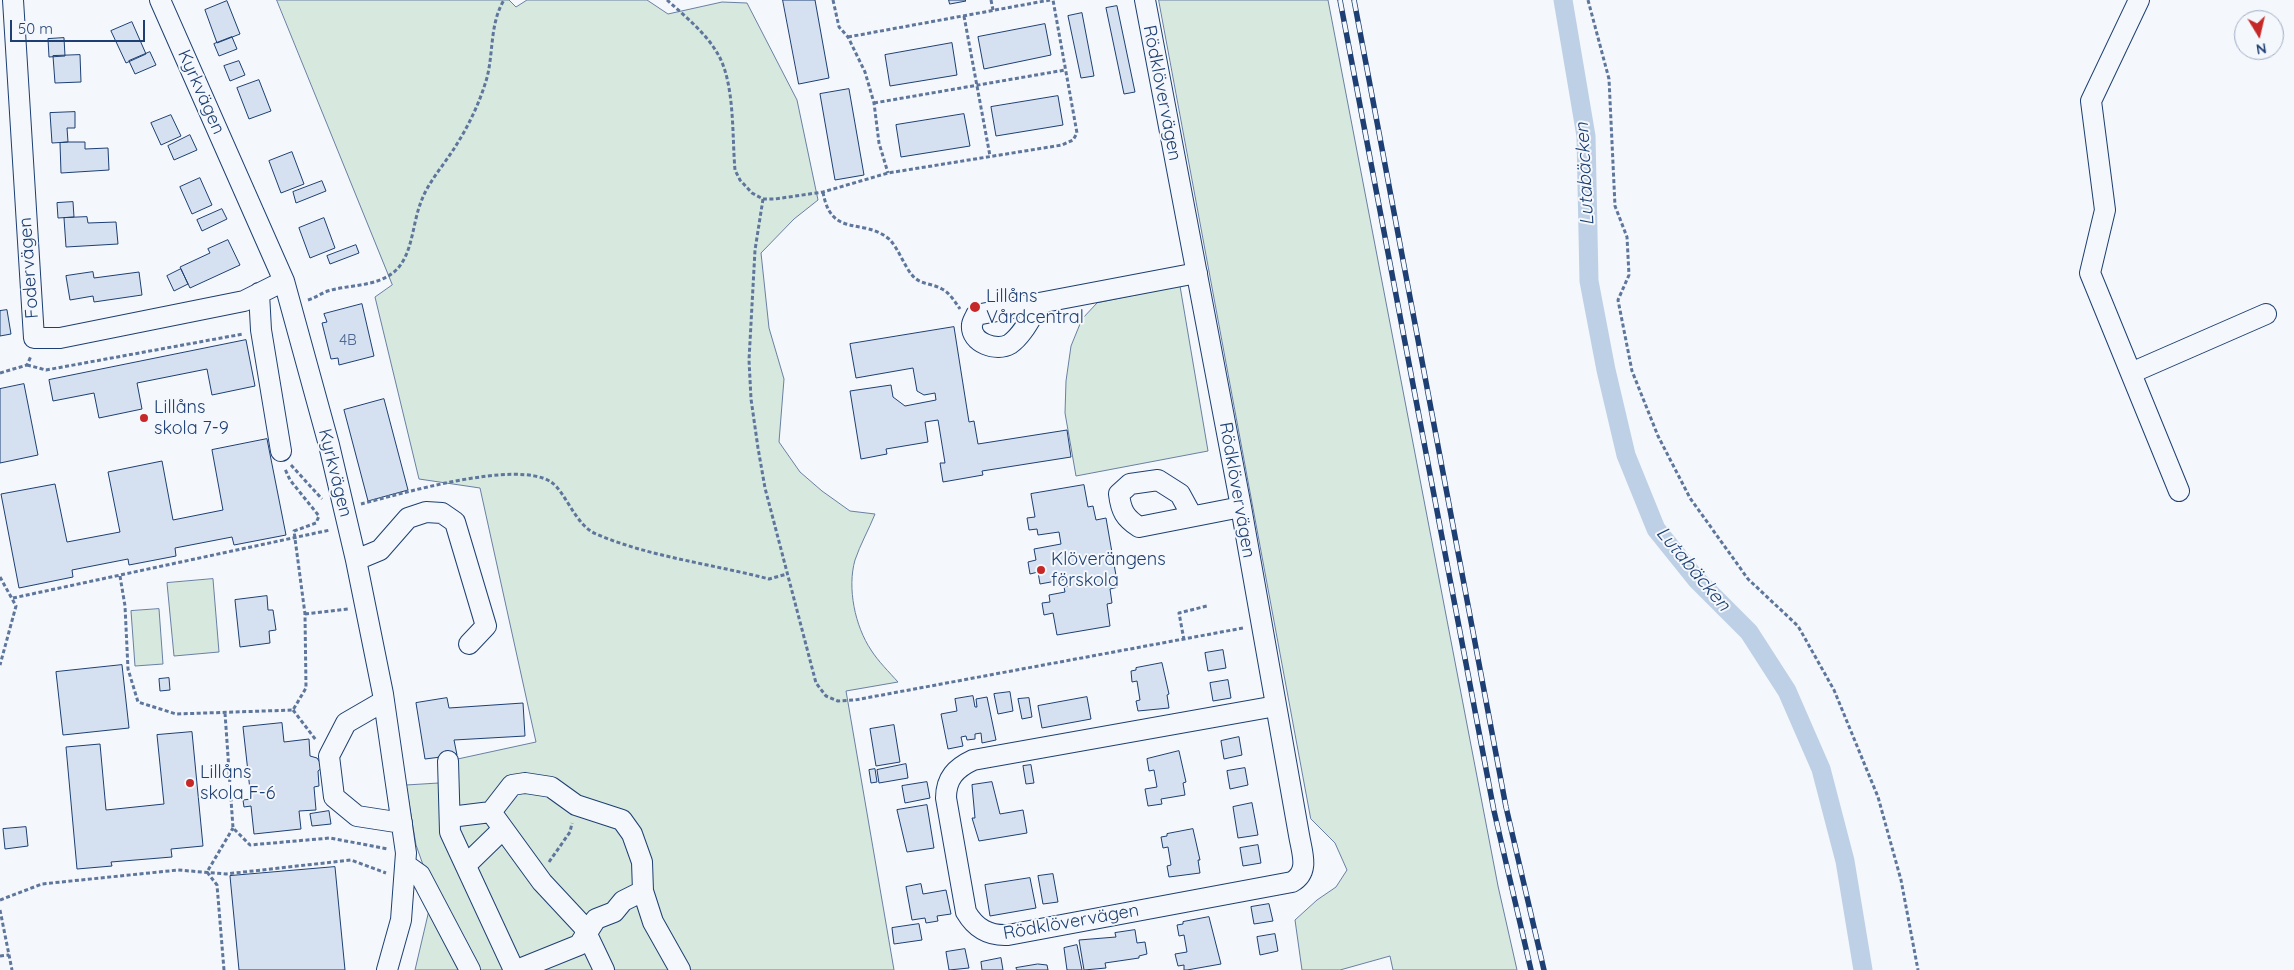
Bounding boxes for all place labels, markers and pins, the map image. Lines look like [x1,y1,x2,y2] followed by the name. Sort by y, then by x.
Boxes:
[986,286,1084,328] place label: Lillåns Vårdcentral
[968,300,982,314] marker: Lillåns Vårdcentral
[154,397,229,439] place label: Lillåns skola 7-9
[138,412,150,424] marker: Lillåns skola 7-9
[1051,549,1166,592] place label: Klöverängens förskola
[1035,564,1047,576] marker: Klöverängens förskola
[200,762,275,804] place label: Lillåns skola F-6
[184,777,196,789] marker: Lillåns skola F-6

